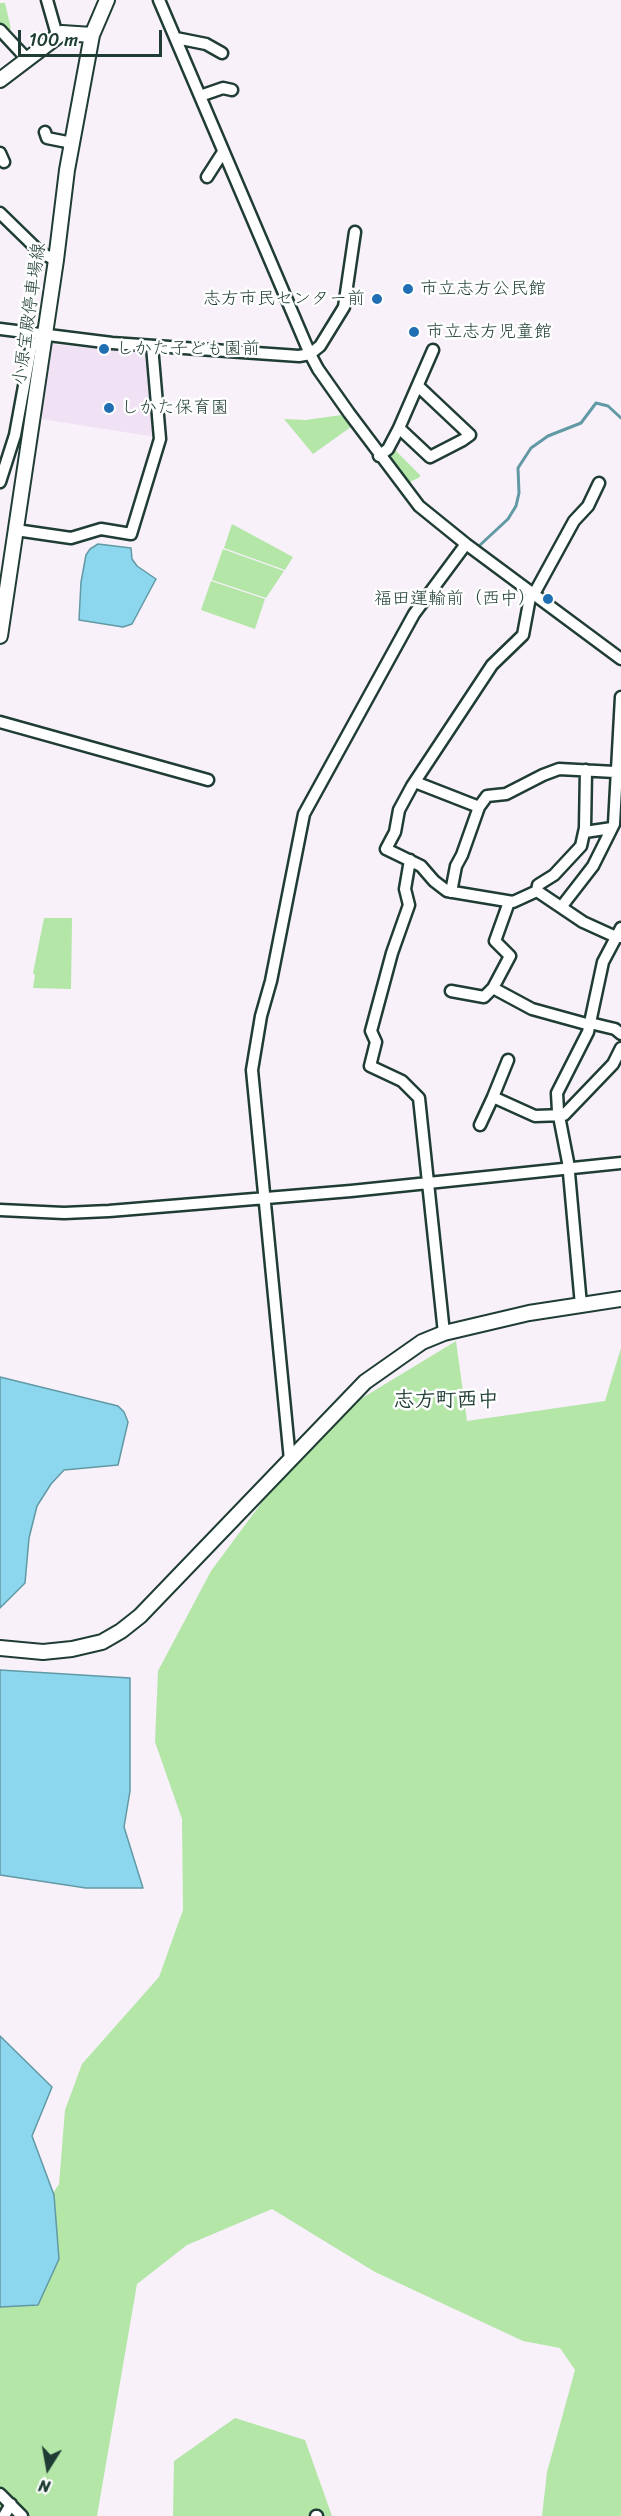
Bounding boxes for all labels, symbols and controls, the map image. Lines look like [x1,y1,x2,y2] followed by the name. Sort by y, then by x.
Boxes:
[21,18,165,56] scale bar
[29,24,78,56] text: 100 m
[9,241,51,387] street label: 小原宝殿停車場線
[420,278,546,300] place label: 市立志方公民館
[401,282,415,296] marker: 市立志方公民館
[203,288,365,310] place label: 志方市民センター前
[370,292,384,306] marker: 志方市民センター前
[426,321,552,343] place label: 市立志方児童館
[407,325,421,339] marker: 市立志方児童館
[116,338,260,360] place label: しかた子ども園前
[97,342,111,356] marker: しかた子ども園前
[121,397,229,419] place label: しかた保育園
[102,401,116,415] marker: しかた保育園
[374,588,536,610] place label: 福田運輸前（西中）
[541,592,555,606] marker: 福田運輸前（西中）
[394,1388,498,1414] district label: 志方町西中
[18,2438,78,2498] north arrow
[36,2471,53,2501] text: N

